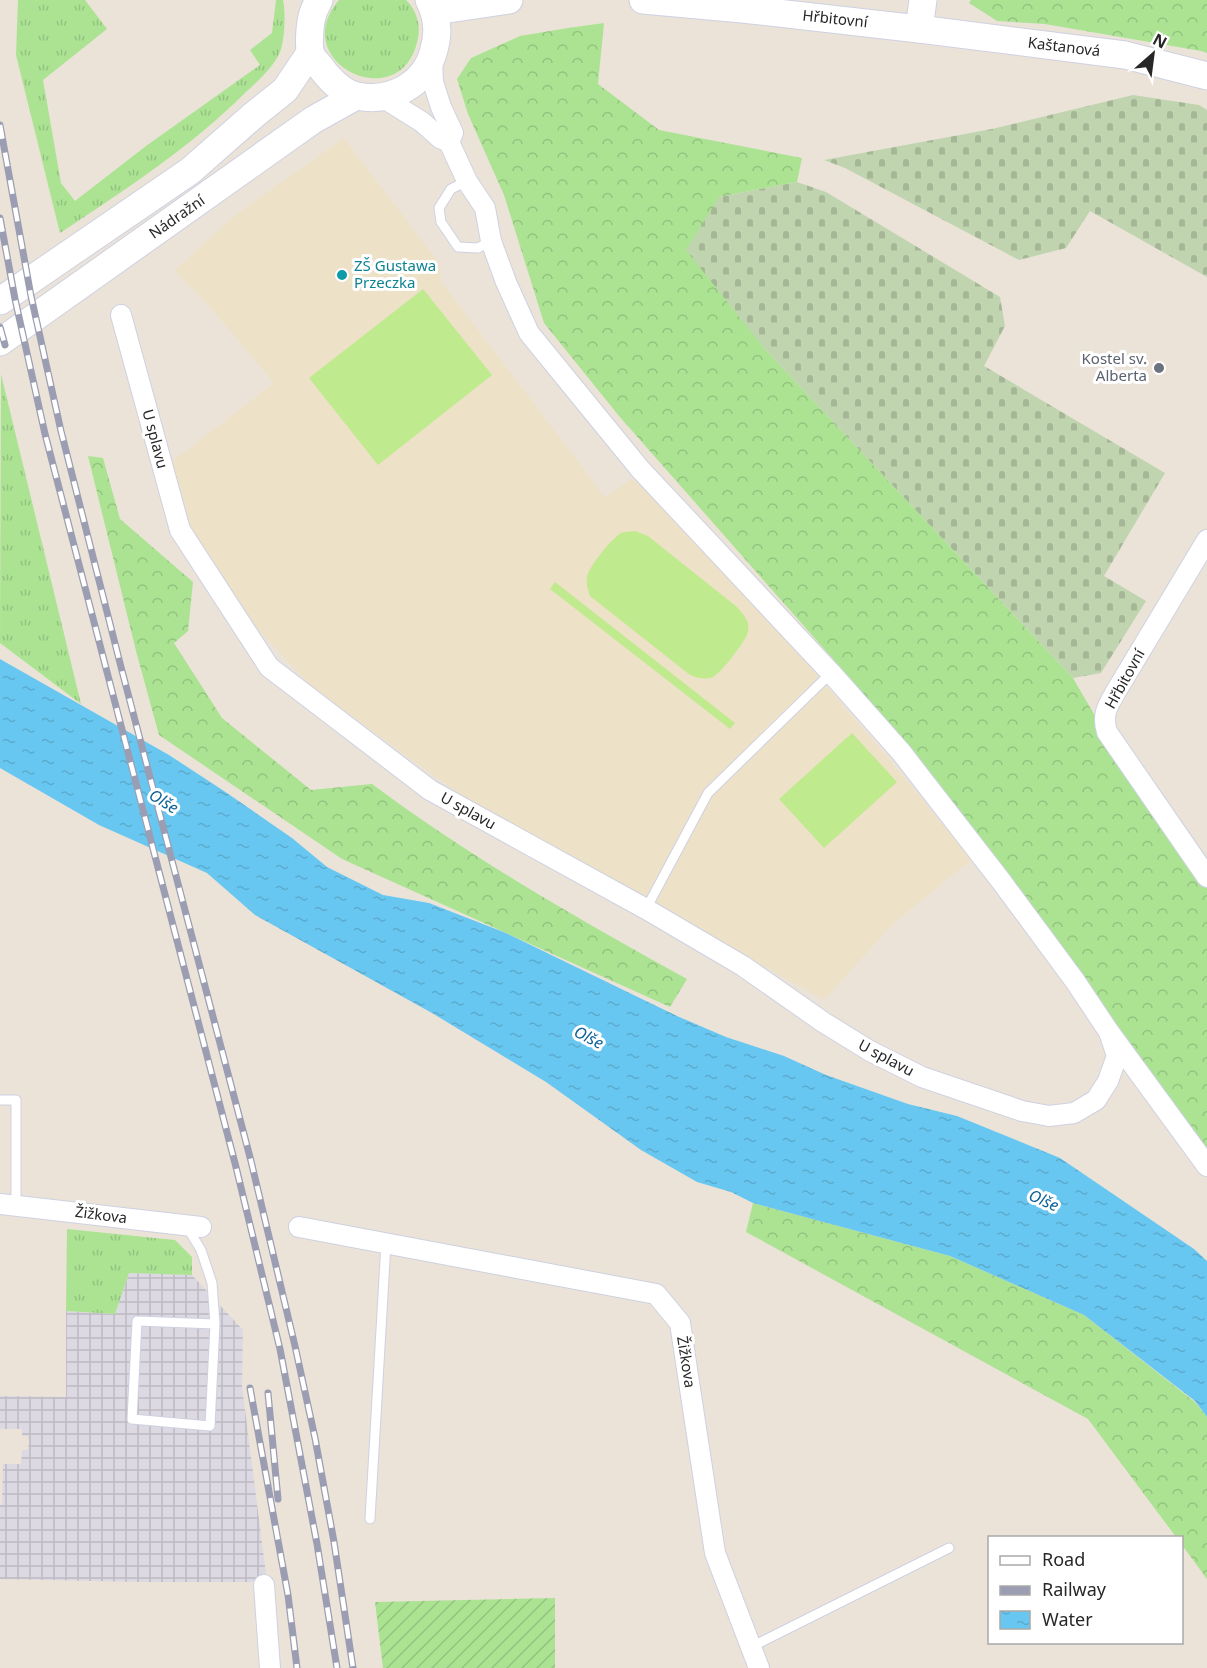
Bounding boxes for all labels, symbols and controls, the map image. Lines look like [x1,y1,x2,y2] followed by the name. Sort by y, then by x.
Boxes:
[802,5,870,31] street label: Hřbitovní
[1123,24,1183,84] north arrow
[1149,28,1171,54] text: N
[1027,32,1101,60] street label: Kaštanová
[145,189,209,243] street label: Nádražní
[354,255,436,292] place label: ZŠ Gustawa Przeczka
[335,268,349,282] marker: ZŠ Gustawa Przeczka
[1082,348,1147,385] place label: Kostel sv. Alberta
[1152,361,1166,375] marker: Kostel sv. Alberta
[138,407,173,471] street label: U splavu
[1100,644,1149,712] street label: Hřbitovní
[145,784,183,818] water label: Olše
[437,787,500,834] street label: U splavu
[570,1020,608,1054] water label: Olše
[855,1034,918,1080] street label: U splavu
[1026,1184,1062,1216] water label: Olše
[74,1201,128,1227] street label: Žižkova
[673,1334,701,1389] street label: Žižkova
[988,1536,1183,1644] legend
[1042,1547,1085,1571] text: Road
[1042,1577,1107,1601] text: Railway
[1042,1607,1093,1631] text: Water

